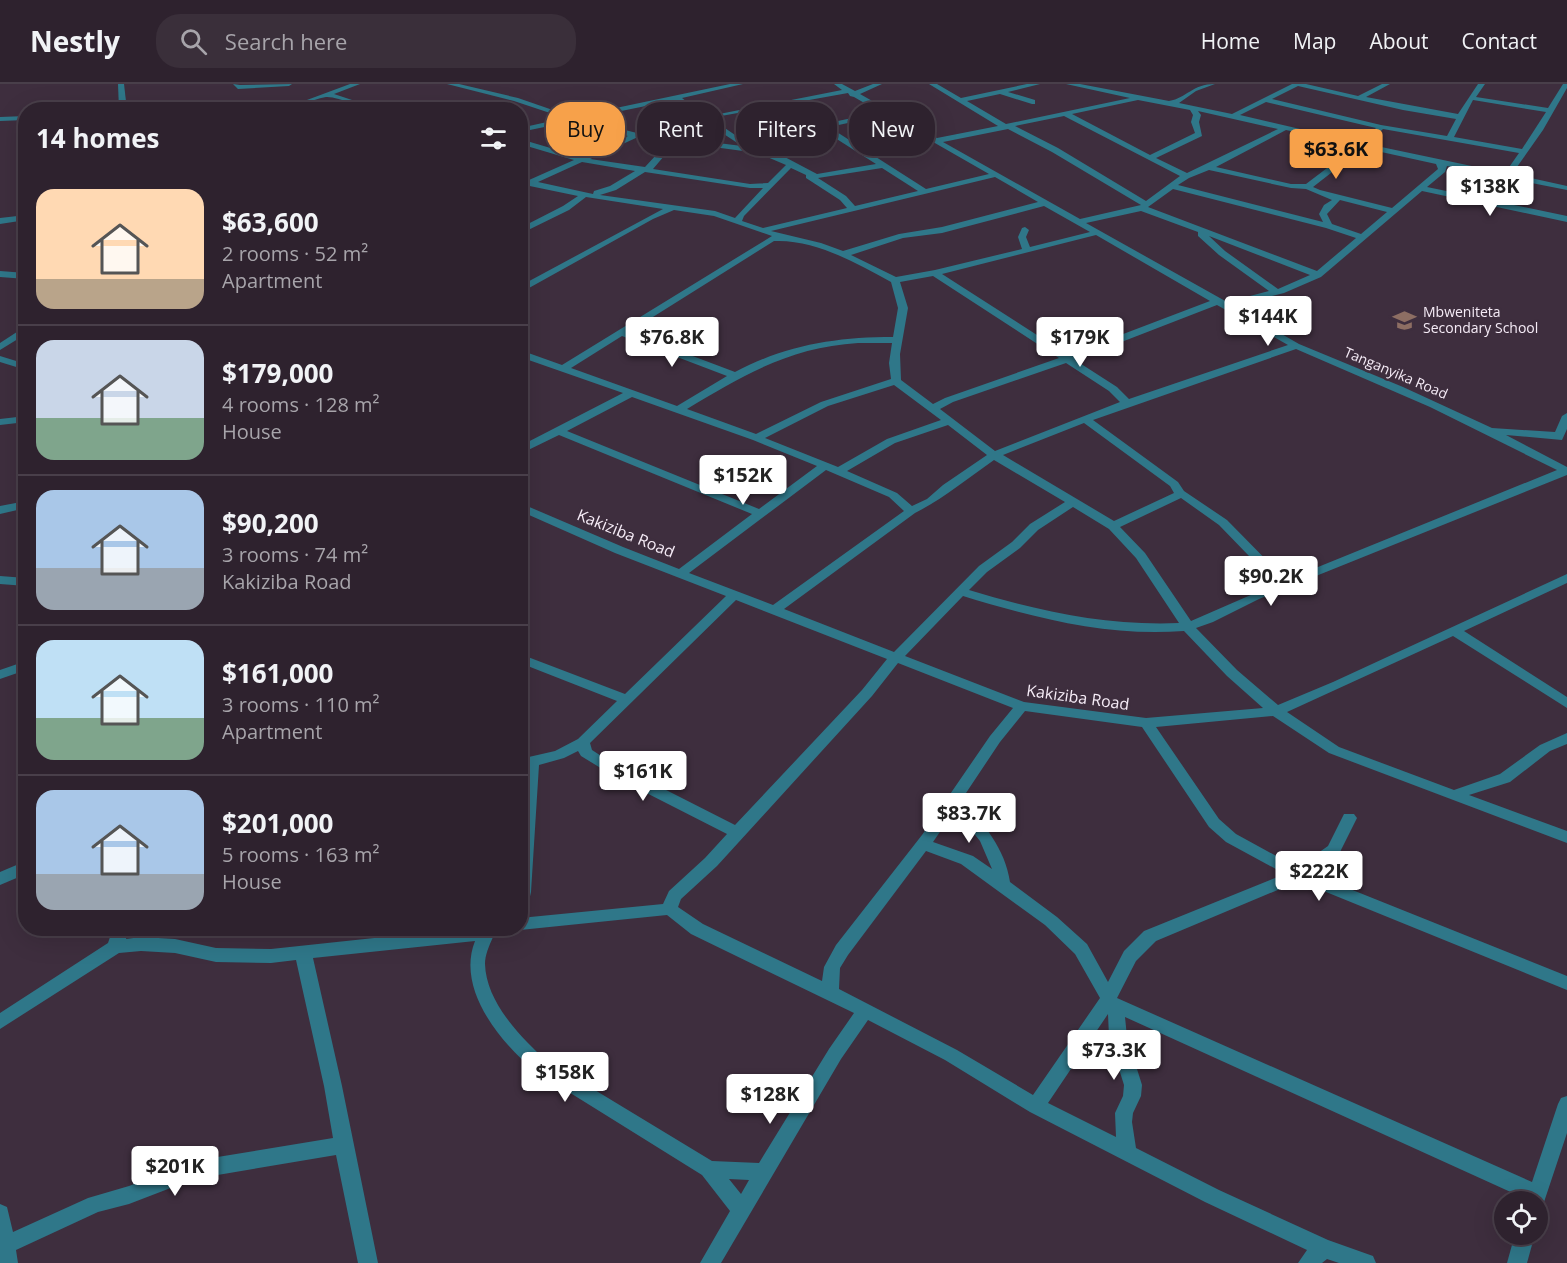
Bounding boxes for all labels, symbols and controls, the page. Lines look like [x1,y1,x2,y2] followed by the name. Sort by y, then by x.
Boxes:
[156,14,576,68] search box
[30,22,120,60] text: Nestly
[177,25,210,58] icon: search
[225,26,347,56] text: Search here
[1201,27,1260,55] text: Home
[1293,27,1336,55] text: Map
[1369,27,1429,55] text: About
[1462,27,1537,55] text: Contact
[546,102,625,156] chip: Buy
[637,102,724,156] chip: Rent
[736,102,837,156] chip: Filters
[849,102,935,156] chip: New
[36,120,160,156] text: 14 homes
[477,122,510,155] icon: filters
[1287,129,1385,180] pin: $63.6K
[1304,135,1368,162] text: $63.6K
[1448,166,1532,217] pin: $138K
[1460,172,1520,199] text: $138K
[222,204,319,240] text: $63,600
[84,213,156,285] icon: home
[222,240,368,267] text: 2 rooms · 52 m²
[222,267,322,294] text: Apartment
[1226,296,1310,347] pin: $144K
[1238,302,1298,329] text: $144K
[1423,302,1538,337] place label: Mbweniteta Secondary School
[1392,307,1418,333] school or university icon: Mbweniteta Secondary School
[623,317,721,368] pin: $76.8K
[1038,317,1122,368] pin: $179K
[640,323,704,350] text: $76.8K
[1050,323,1110,350] text: $179K
[1341,342,1451,403] street label: Tanganyika Road
[222,355,333,391] text: $179,000
[84,364,156,436] icon: home
[222,391,380,418] text: 4 rooms · 128 m²
[222,418,282,445] text: House
[701,455,785,506] pin: $152K
[713,461,773,488] text: $152K
[574,503,678,563] street label: Kakiziba Road
[222,505,319,541] text: $90,200
[84,514,156,586] icon: home
[222,541,368,568] text: 3 rooms · 74 m²
[1222,556,1320,607] pin: $90.2K
[1239,562,1303,589] text: $90.2K
[222,568,352,595] text: Kakiziba Road
[222,655,333,691] text: $161,000
[84,664,156,736] icon: home
[1025,679,1131,715] street label: Kakiziba Road
[222,691,380,718] text: 3 rooms · 110 m²
[222,718,322,745] text: Apartment
[601,751,685,802] pin: $161K
[613,757,673,784] text: $161K
[920,793,1018,844] pin: $83.7K
[937,799,1001,826] text: $83.7K
[222,805,333,841] text: $201,000
[84,814,156,886] icon: home
[222,841,380,868] text: 5 rooms · 163 m²
[1277,851,1361,902] pin: $222K
[1289,857,1349,884] text: $222K
[222,868,282,895] text: House
[1065,1030,1163,1081] pin: $73.3K
[1082,1036,1146,1063] text: $73.3K
[523,1052,607,1103] pin: $158K
[535,1058,595,1085] text: $158K
[728,1074,812,1125] pin: $128K
[740,1080,800,1107] text: $128K
[133,1146,217,1197] pin: $201K
[145,1152,205,1179] text: $201K
[1494,1191,1548,1245] map controls
[1494,1191,1548,1245] button: locate

